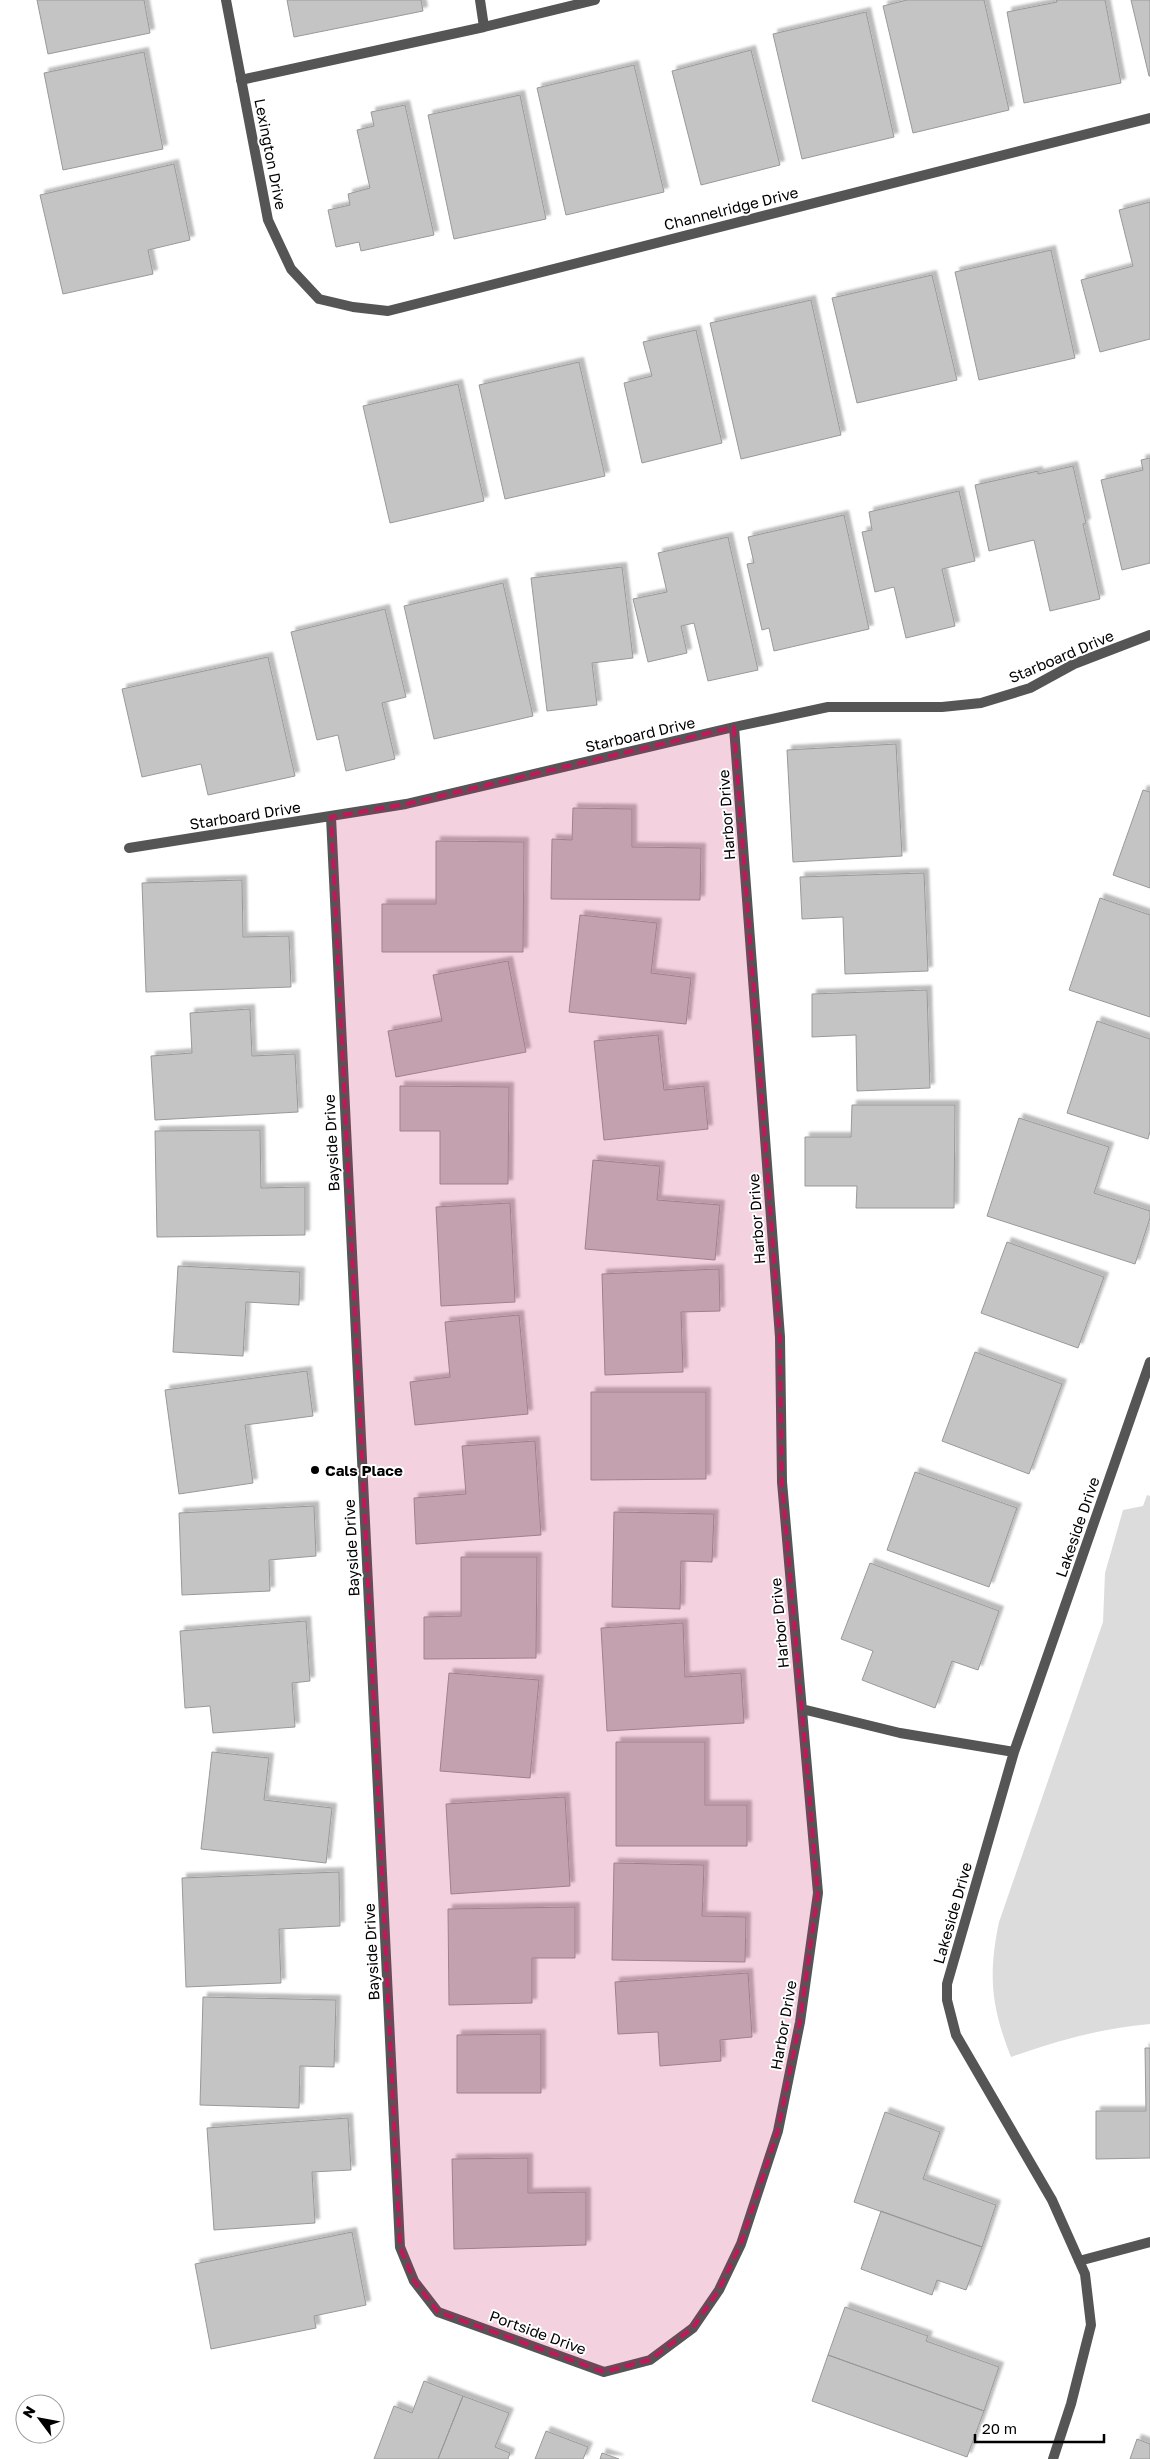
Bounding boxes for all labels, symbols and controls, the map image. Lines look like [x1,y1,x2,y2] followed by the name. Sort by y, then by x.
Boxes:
[251,97,291,211] street label: Lexington Drive
[662,183,800,233] street label: Channelridge Drive
[1006,626,1116,686] street label: Starboard Drive
[583,713,697,755] street label: Starboard Drive
[714,769,738,861] street label: Harbor Drive
[188,797,302,833] street label: Starboard Drive
[319,1094,343,1192] street label: Bayside Drive
[744,1173,768,1265] street label: Harbor Drive
[325,1461,403,1479] place label: Cals Place
[309,1464,321,1476] marker: Cals Place
[1051,1474,1103,1580] street label: Lakeside Drive
[339,1499,363,1597] street label: Bayside Drive
[766,1577,792,1669] street label: Harbor Drive
[929,1860,975,1966] street label: Lakeside Drive
[359,1903,383,2001] street label: Bayside Drive
[766,1978,800,2071] street label: Harbor Drive
[487,2306,589,2358] street label: Portside Drive
[15,2394,65,2444] north arrow
[19,2403,39,2421] text: N
[975,2412,1104,2444] scale bar
[982,2419,1017,2437] text: 20 m

